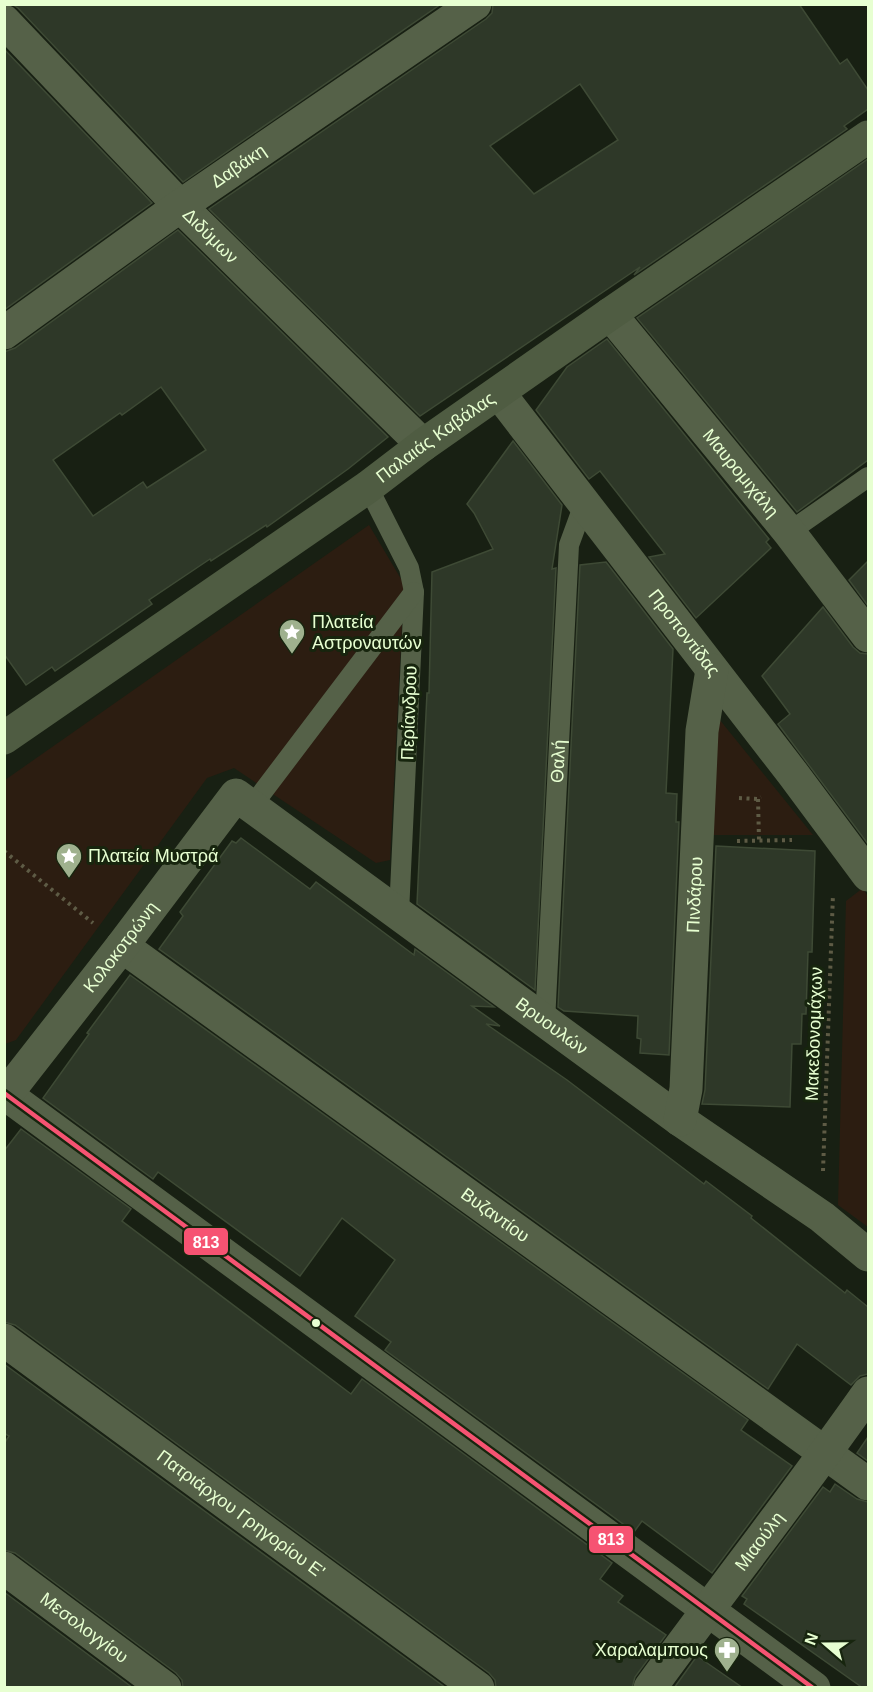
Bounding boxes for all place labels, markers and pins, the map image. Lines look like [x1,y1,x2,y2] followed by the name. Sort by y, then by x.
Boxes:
[312,612,422,653] place label: Πλατεία Αστροναυτών
[277,617,307,655] place icon: Πλατεία Αστροναυτών
[54,841,84,879] place icon: Πλατεία Μυστρά
[88,846,218,866] place label: Πλατεία Μυστρά
[310,1317,322,1329] unlabelled marker
[712,1635,742,1673] pharmacy icon: Χαραλαμπους
[595,1640,708,1660] place label: Χαραλαμπους

